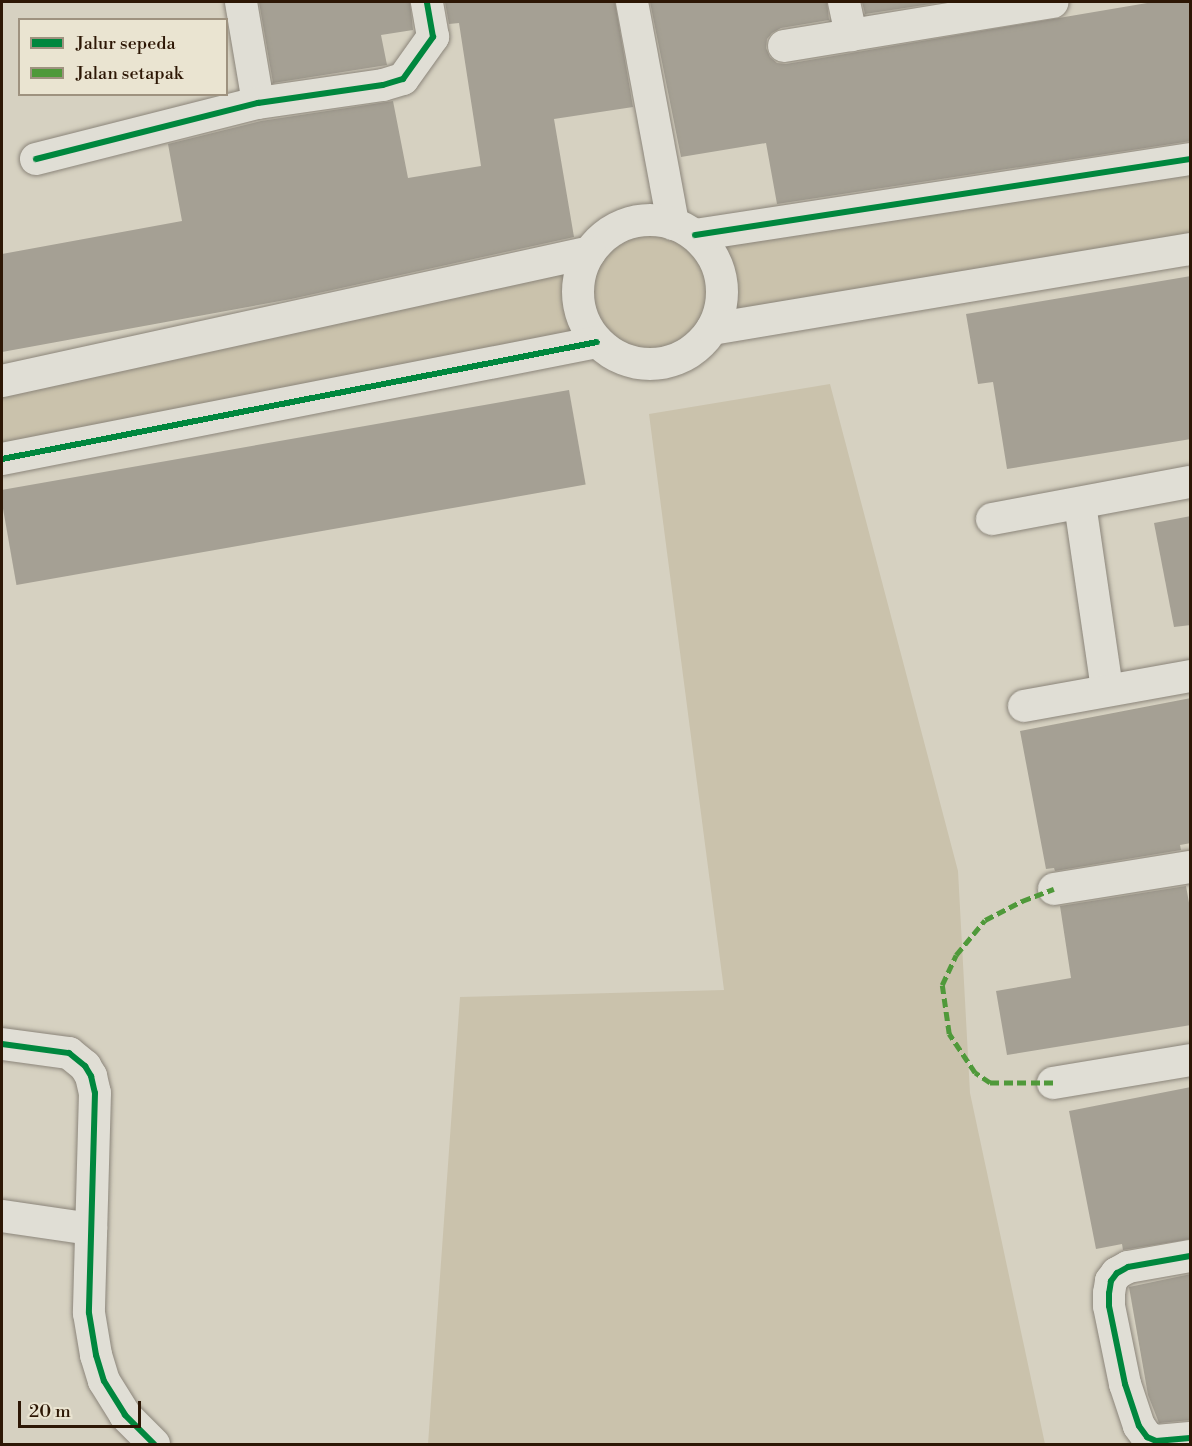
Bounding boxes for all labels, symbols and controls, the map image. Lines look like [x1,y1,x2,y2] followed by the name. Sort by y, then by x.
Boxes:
[18,18,228,96] legend
[76,32,176,55] text: Jalur sepeda
[76,62,183,85] text: Jalan setapak
[21,1389,144,1427] scale bar
[29,1400,71,1423] text: 20 m

